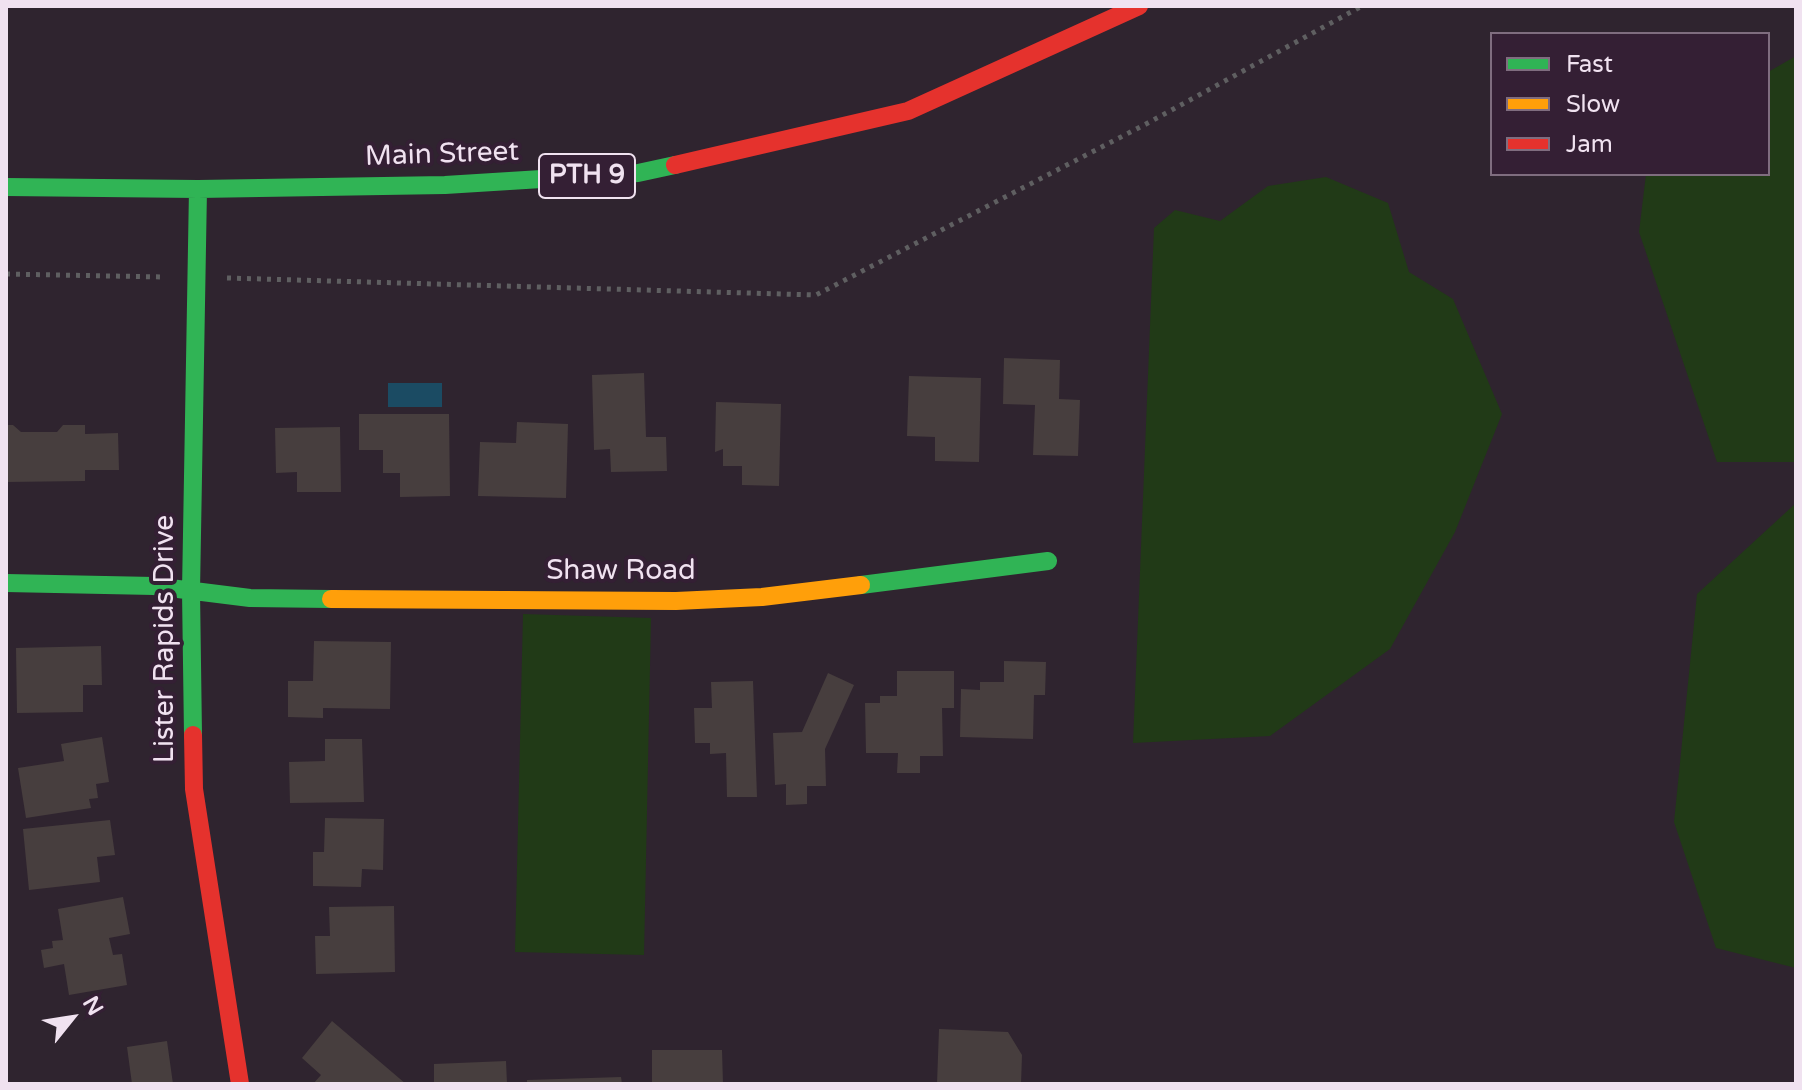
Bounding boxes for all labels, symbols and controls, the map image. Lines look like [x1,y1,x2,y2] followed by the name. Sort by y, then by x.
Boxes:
[1490,32,1770,176] legend
[1566,50,1613,79] text: Fast
[1566,90,1620,119] text: Slow
[1566,130,1613,159] text: Jam
[364,136,520,174] street label: Main Street
[539,154,635,198] road number: PTH 9
[149,515,183,763] street label: Lister Rapids Drive
[546,555,696,589] street label: Shaw Road
[32,978,112,1058] north arrow
[77,992,108,1020] text: N

